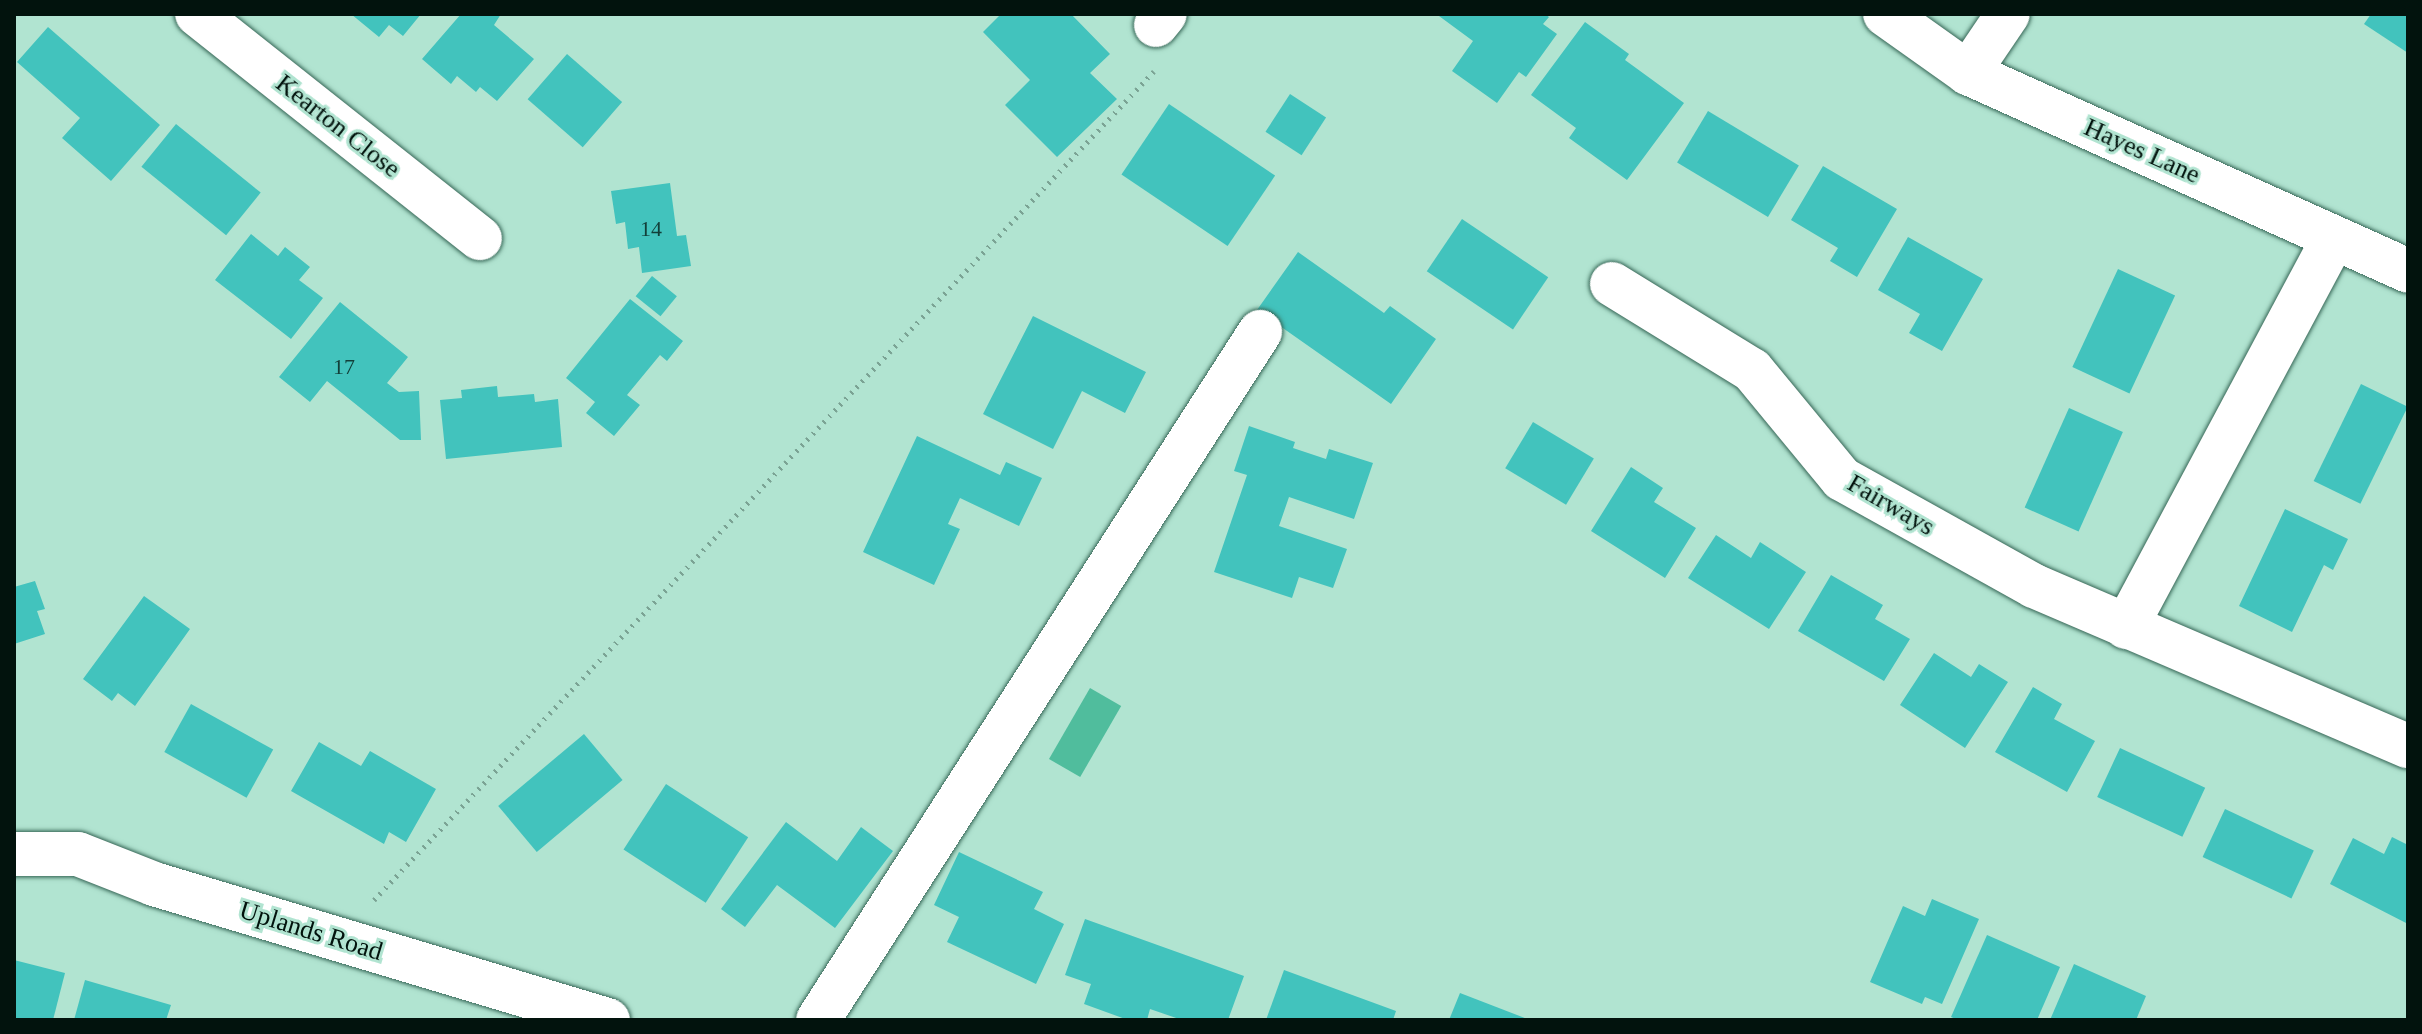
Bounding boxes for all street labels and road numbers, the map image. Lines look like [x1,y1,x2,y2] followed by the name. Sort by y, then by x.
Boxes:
[270,68,406,184] street label: Kearton Close
[2079,112,2205,190] street label: Hayes Lane
[1842,468,1940,542] street label: Fairways
[236,894,386,968] street label: Uplands Road

